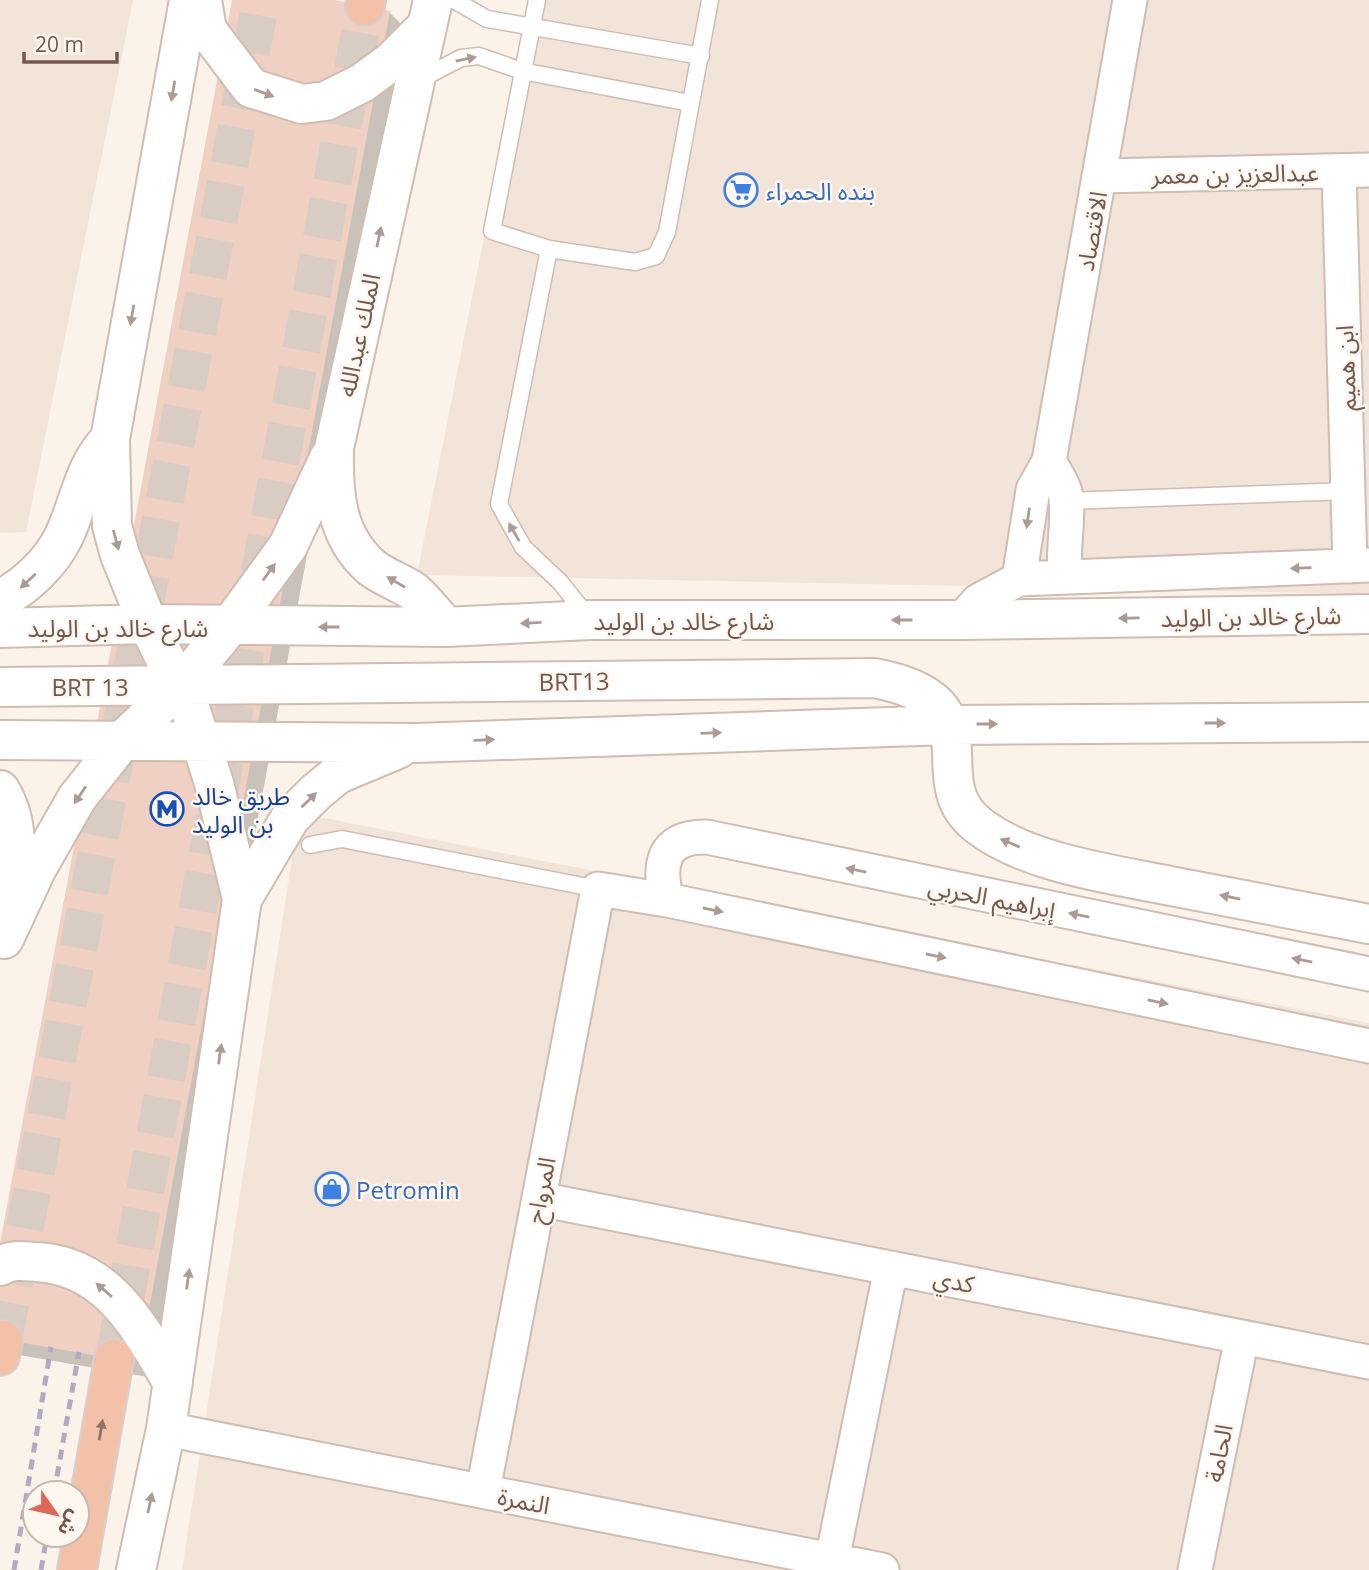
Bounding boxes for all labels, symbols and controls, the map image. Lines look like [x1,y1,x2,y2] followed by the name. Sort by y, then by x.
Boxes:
[24,21,117,65] scale bar
[35,30,84,58] text: 20 m
[455,53,477,64] one-way arrow
[167,80,178,102] one-way arrow
[253,88,274,99] one-way arrow
[1150,155,1319,191] street label: عبدالعزيز بن معمر
[722,171,760,209] supermarket icon: بنده الحمراء
[766,174,875,207] place label: بنده الحمراء
[1068,188,1114,274] street label: الاقتصاد
[374,226,385,248] one-way arrow
[329,270,387,400] street label: الملك عبدالله
[126,304,137,326] one-way arrow
[1327,324,1365,412] street label: ابن هميم
[1022,507,1033,529] one-way arrow
[508,523,520,542] one-way arrow
[111,529,122,551] one-way arrow
[1290,562,1312,573] one-way arrow
[262,563,276,581] one-way arrow
[20,572,37,588] one-way arrow
[387,576,406,588] one-way arrow
[1160,598,1342,636] street label: شارع خالد بن الوليد
[594,604,774,639] street label: شارع خالد بن الوليد
[28,611,208,646] street label: شارع خالد بن الوليد
[1118,612,1140,623] one-way arrow
[891,614,913,626] one-way arrow
[520,618,542,629] one-way arrow
[318,621,340,633] one-way arrow
[538,664,610,698] street label: BRT13
[51,670,129,703] street label: BRT 13
[1204,717,1226,729] one-way arrow
[977,718,999,730] one-way arrow
[700,727,722,738] one-way arrow
[473,735,495,746] one-way arrow
[192,779,290,840] place label: طريق خالد بن الوليد
[74,785,87,804] one-way arrow
[148,790,186,828] metro station icon: طريق خالد بن الوليد
[300,791,317,808] one-way arrow
[999,837,1020,848] one-way arrow
[845,864,867,875] one-way arrow
[925,868,1060,929] street label: إبراهيم الحربي
[1219,892,1241,903] one-way arrow
[702,904,724,915] one-way arrow
[1068,909,1090,920] one-way arrow
[925,950,947,961] one-way arrow
[1291,955,1313,966] one-way arrow
[1147,996,1169,1007] one-way arrow
[215,1043,226,1065] one-way arrow
[517,1154,565,1226] street label: المرواح
[313,1170,351,1208] shop icon: Petromin
[356,1173,460,1206] place label: Petromin
[930,1260,978,1304] street label: كدي
[182,1268,193,1290] one-way arrow
[95,1282,113,1298] one-way arrow
[96,1419,107,1441] one-way arrow
[1196,1421,1240,1485] street label: الحامة
[21,1479,91,1549] north arrow
[495,1479,553,1521] street label: النمرة
[145,1492,156,1514] one-way arrow
[52,1505,88,1542] text: ش

